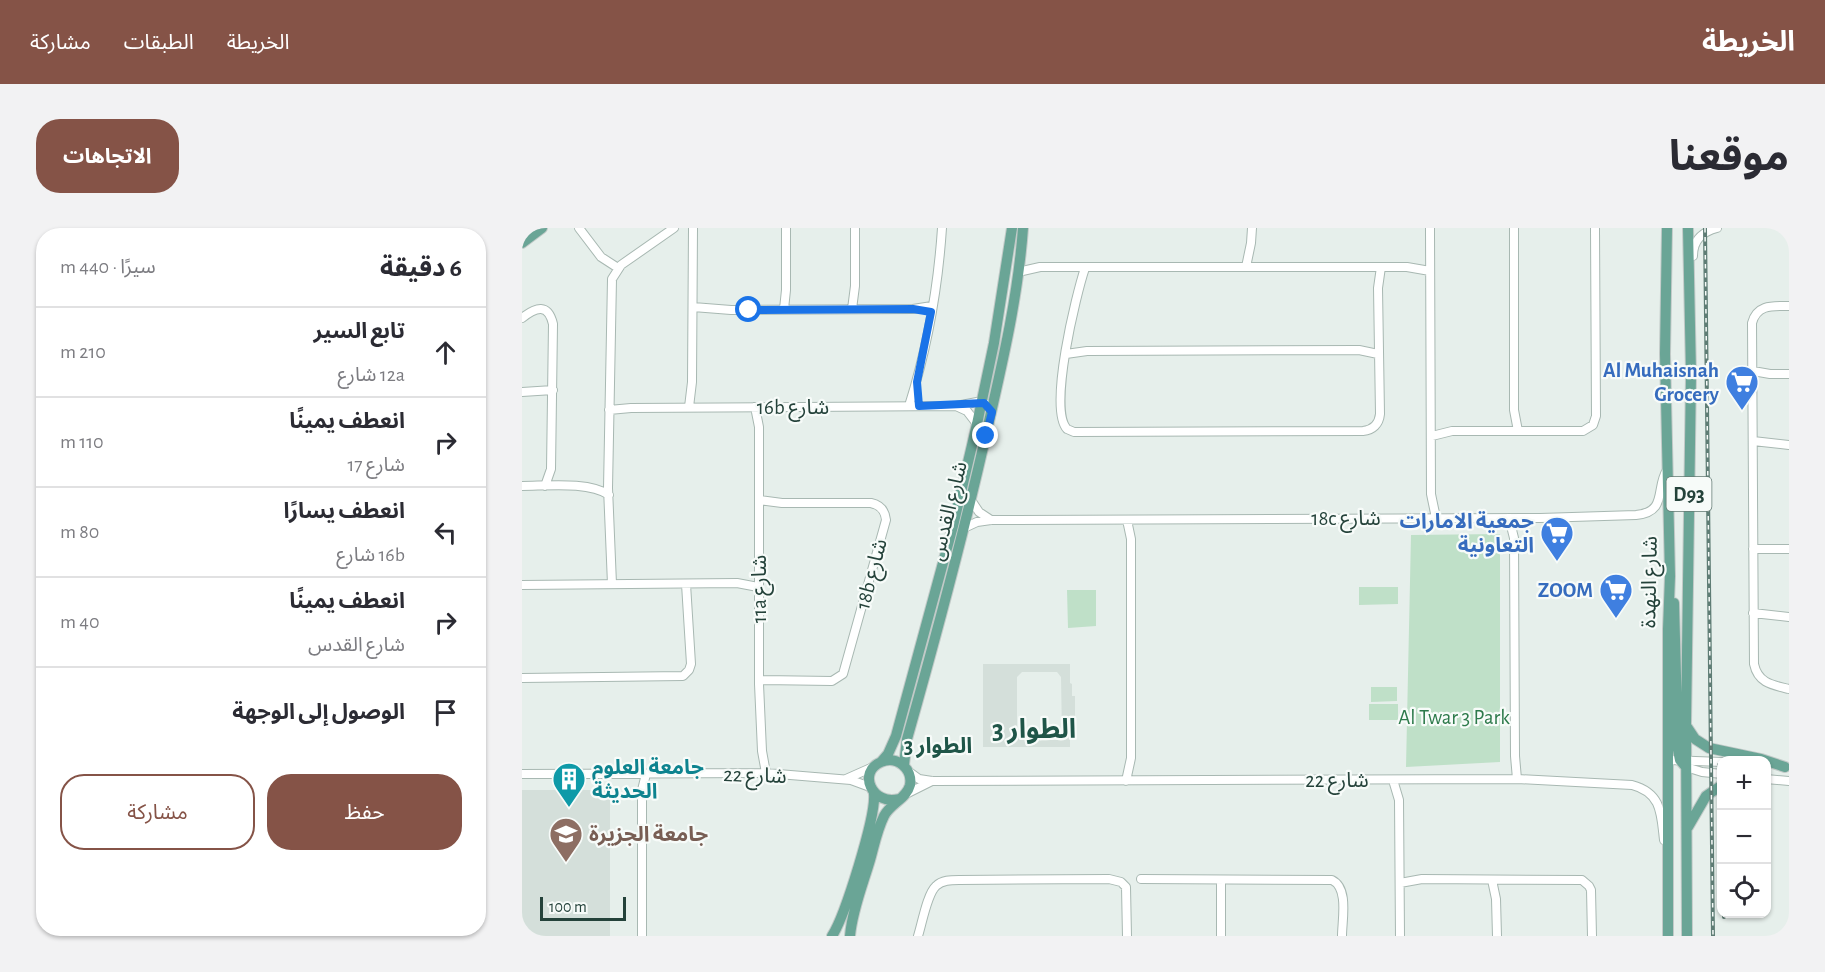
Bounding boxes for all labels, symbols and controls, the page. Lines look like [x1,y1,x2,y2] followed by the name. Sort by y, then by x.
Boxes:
[1702,29,1795,57] text: الخريطة
[30,32,91,53] text: مشاركة
[124,32,194,53] text: الطبقات
[227,32,290,53] text: الخريطة
[36,119,179,193] button: الاتجاهات
[1669,136,1789,178] text: موقعنا
[380,255,462,281] text: 6 دقيقة
[60,257,156,277] text: سيرًا · 440 m
[735,296,761,322] route start
[313,320,405,342] text: تابع السير
[429,336,462,369] icon: ahead
[60,342,106,362] text: 210 m
[1603,360,1720,405] place label: Al Muhaisnah Grocery
[1724,364,1760,411] supermarket icon: Al Muhaisnah Grocery
[337,365,405,385] text: 12a شارع
[757,397,829,422] street label: 16b شارع
[289,410,405,432] text: انعطف يمينًا
[972,422,998,448] route end
[429,426,462,459] icon: right
[60,432,104,452] text: 110 m
[347,455,405,475] text: شارع 17
[926,459,975,564] street label: شارع القدس
[1666,477,1712,511] road number: D93
[283,500,405,522] text: انعطف يسارًا
[1311,508,1381,533] street label: 18c شارع
[1399,511,1534,557] place label: جمعية الامارات التعاونية
[1539,515,1575,562] supermarket icon: جمعية الامارات التعاونية
[429,516,462,549] icon: left
[60,522,99,542] text: 80 m
[852,536,895,613] street label: 18b شارع
[1638,536,1665,628] street label: شارع النهدة
[336,545,405,565] text: 16b شارع
[749,555,774,623] street label: 11a شارع
[1598,572,1634,619] supermarket icon: ZOOM
[1538,580,1593,601] place label: ZOOM
[289,590,405,612] text: انعطف يمينًا
[429,606,462,639] icon: right
[60,612,100,632] text: 40 m
[308,635,405,655] text: شارع القدس
[429,696,462,729] icon: arrive
[232,701,405,723] text: الوصول إلى الوجهة
[1398,707,1510,728] park label: Al Twar 3 Park
[992,716,1076,745] district label: الطوار 3
[904,735,972,759] district label: الطوار 3
[1717,756,1771,918] map controls
[1717,756,1771,810] button: +
[592,757,704,803] place label: جامعة العلوم الحديثة
[551,761,587,808] building icon: جامعة العلوم الحديثة
[723,764,787,791] street label: شارع 22
[1305,770,1369,795] street label: شارع 22
[60,774,255,850] button: مشاركة
[267,774,462,850] button: حفظ
[1717,810,1771,864] button: −
[548,816,584,863] school or university icon: جامعة الجزيرة
[589,824,708,846] place label: جامعة الجزيرة
[1717,864,1771,918] button: locate
[540,894,626,922] scale bar
[549,899,587,915] text: 100 m

